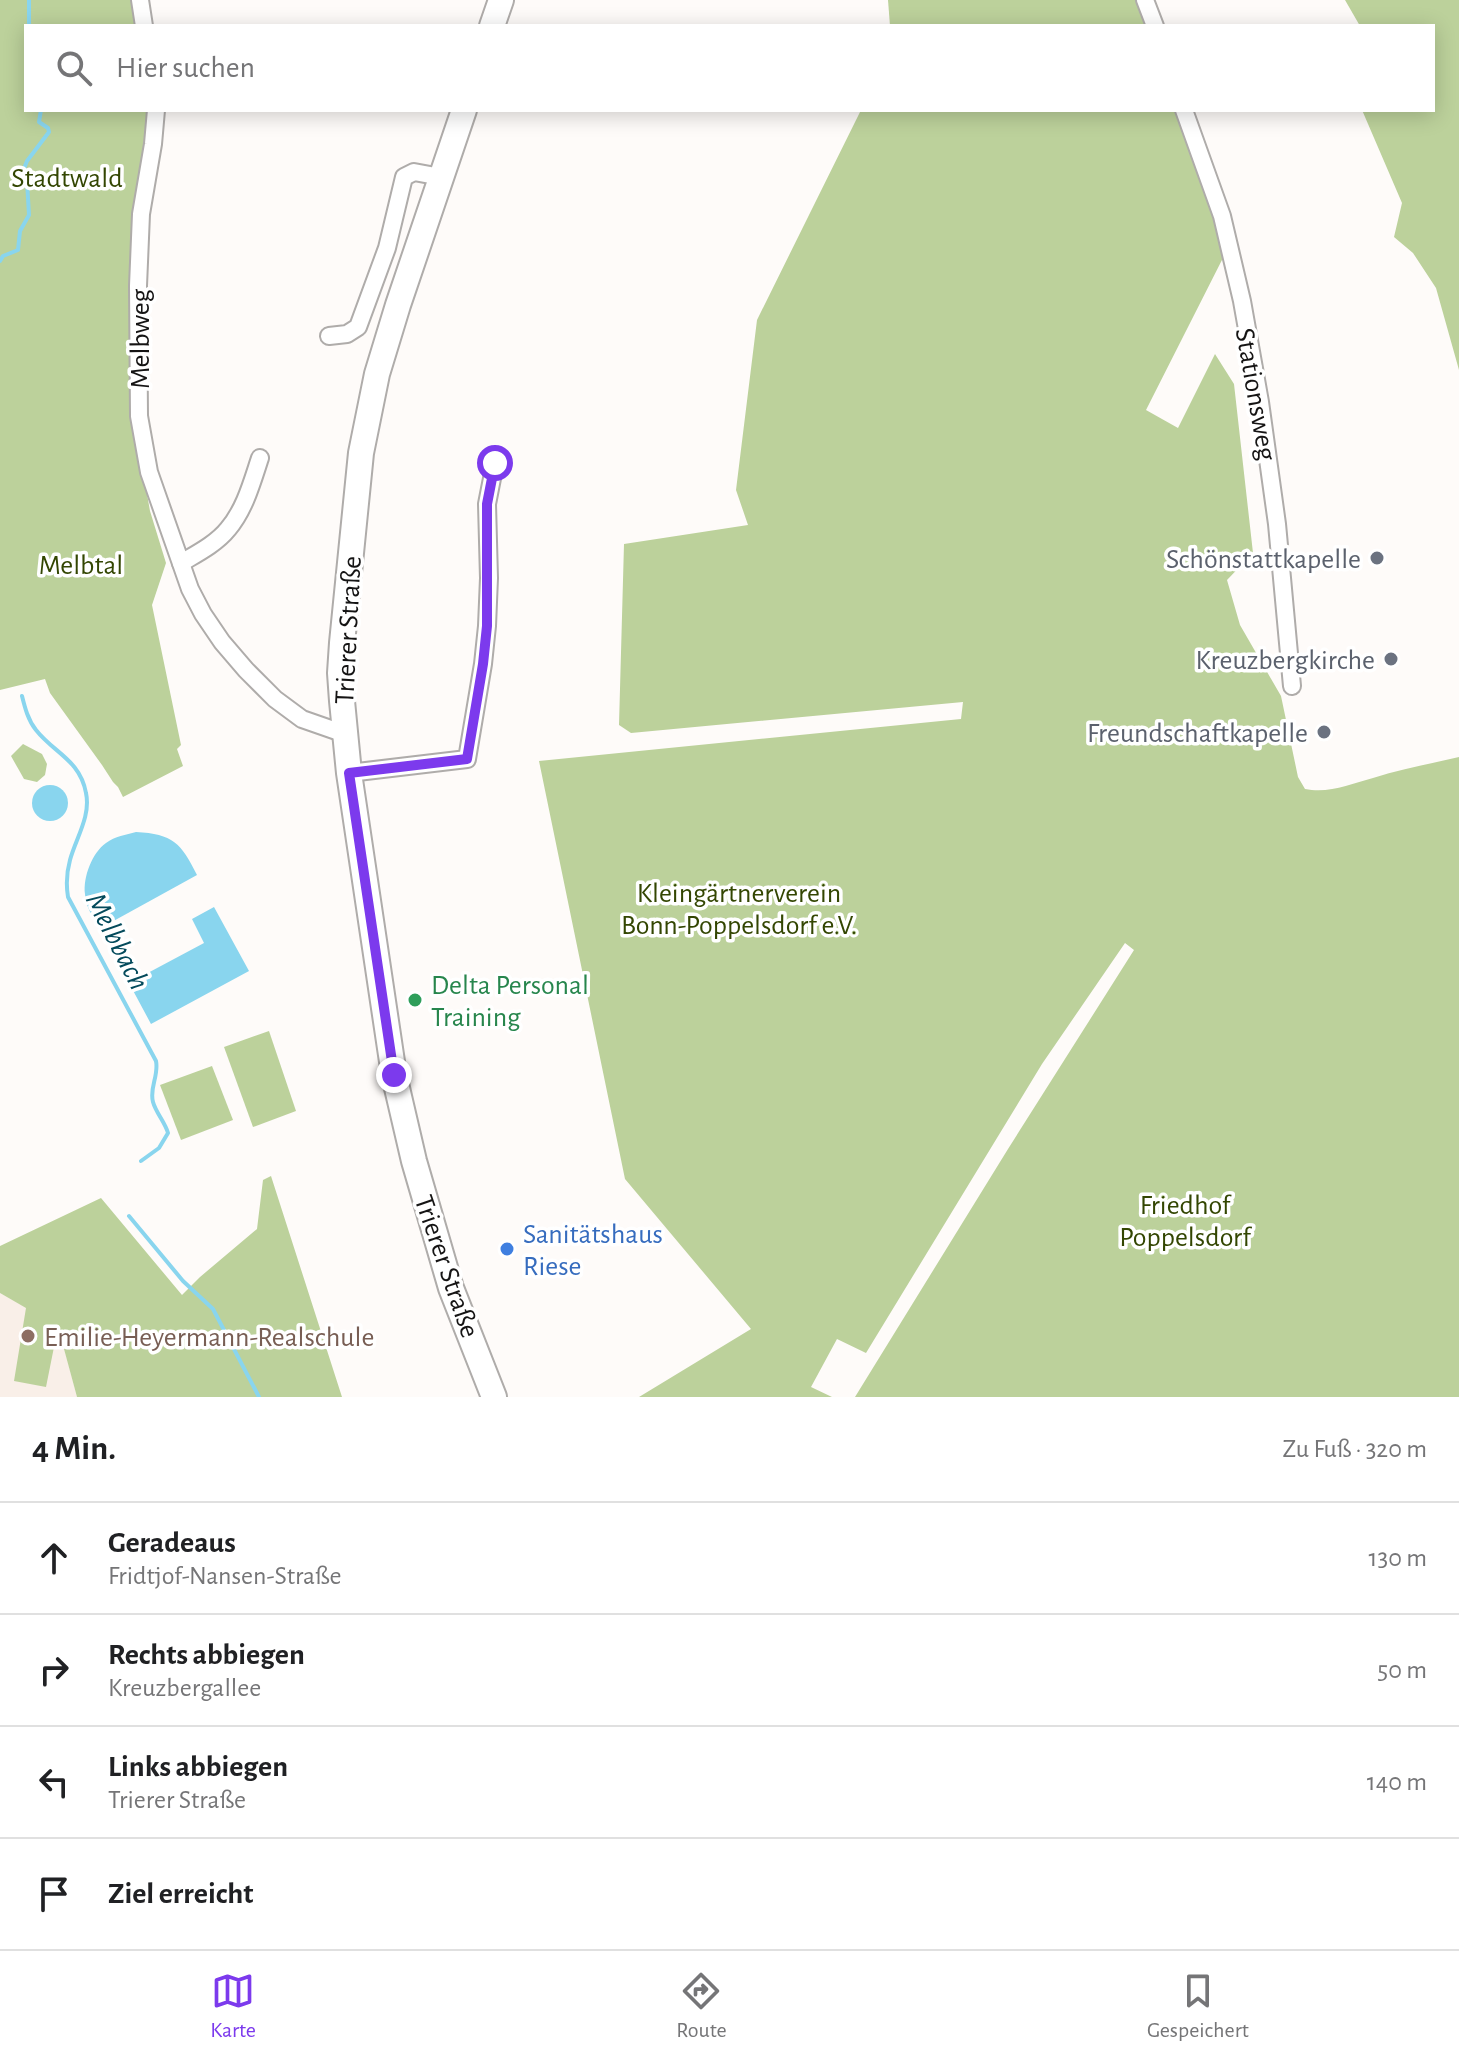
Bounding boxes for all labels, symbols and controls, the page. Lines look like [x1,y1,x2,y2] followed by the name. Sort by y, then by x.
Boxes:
[24,24,1435,112] search box
[52,46,96,90] icon: search
[116,53,255,83] text: Hier suchen
[11,165,123,193] park label: Stadtwald
[127,289,155,389] street label: Melbweg
[1230,326,1280,463] street label: Stationsweg
[477,445,513,481] route start
[1166,546,1361,574] place label: Schönstattkapelle
[1368,549,1386,567] marker: Schönstattkapelle
[39,552,123,580] park label: Melbtal
[331,555,367,705] street label: Trierer Straße
[1195,647,1375,675] place label: Kreuzbergkirche
[1382,650,1400,668] marker: Kreuzbergkirche
[1087,720,1308,748] place label: Freundschaftkapelle
[1315,723,1333,741] marker: Freundschaftkapelle
[621,880,857,940] park label: Kleingärtnerverein Bonn-Poppelsdorf e.V.
[80,888,154,995] water label: Melbbach
[431,972,589,1032] place label: Delta Personal Training
[406,991,424,1009] marker: Delta Personal Training
[376,1057,412,1093] route end
[409,1192,484,1341] street label: Trierer Straße
[1119,1192,1252,1252] park label: Friedhof Poppelsdorf
[523,1221,663,1281] place label: Sanitätshaus Riese
[498,1240,516,1258] marker: Sanitätshaus Riese
[44,1324,374,1352] place label: Emilie-Heyermann-Realschule
[19,1327,37,1345] marker: Emilie-Heyermann-Realschule
[32,1432,116,1466] text: 4 Min.
[1283,1436,1427,1462] text: Zu Fuß · 320 m
[108,1528,236,1558] text: Geradeaus
[32,1536,76,1580] icon: ahead
[1369,1545,1427,1571] text: 130 m
[108,1563,342,1589] text: Fridtjof-Nansen-Straße
[108,1640,305,1670] text: Rechts abbiegen
[32,1648,76,1692] icon: right
[1377,1657,1427,1683] text: 50 m
[108,1675,261,1701] text: Kreuzbergallee
[108,1752,288,1782] text: Links abbiegen
[32,1760,76,1804] icon: left
[1367,1769,1427,1795] text: 140 m
[108,1787,246,1813] text: Trierer Straße
[32,1872,76,1916] icon: arrive
[108,1879,253,1909] text: Ziel erreicht
[210,1969,256,2043] tab: Karte
[676,1969,727,2043] tab: Route
[1147,1969,1249,2043] tab: Gespeichert

